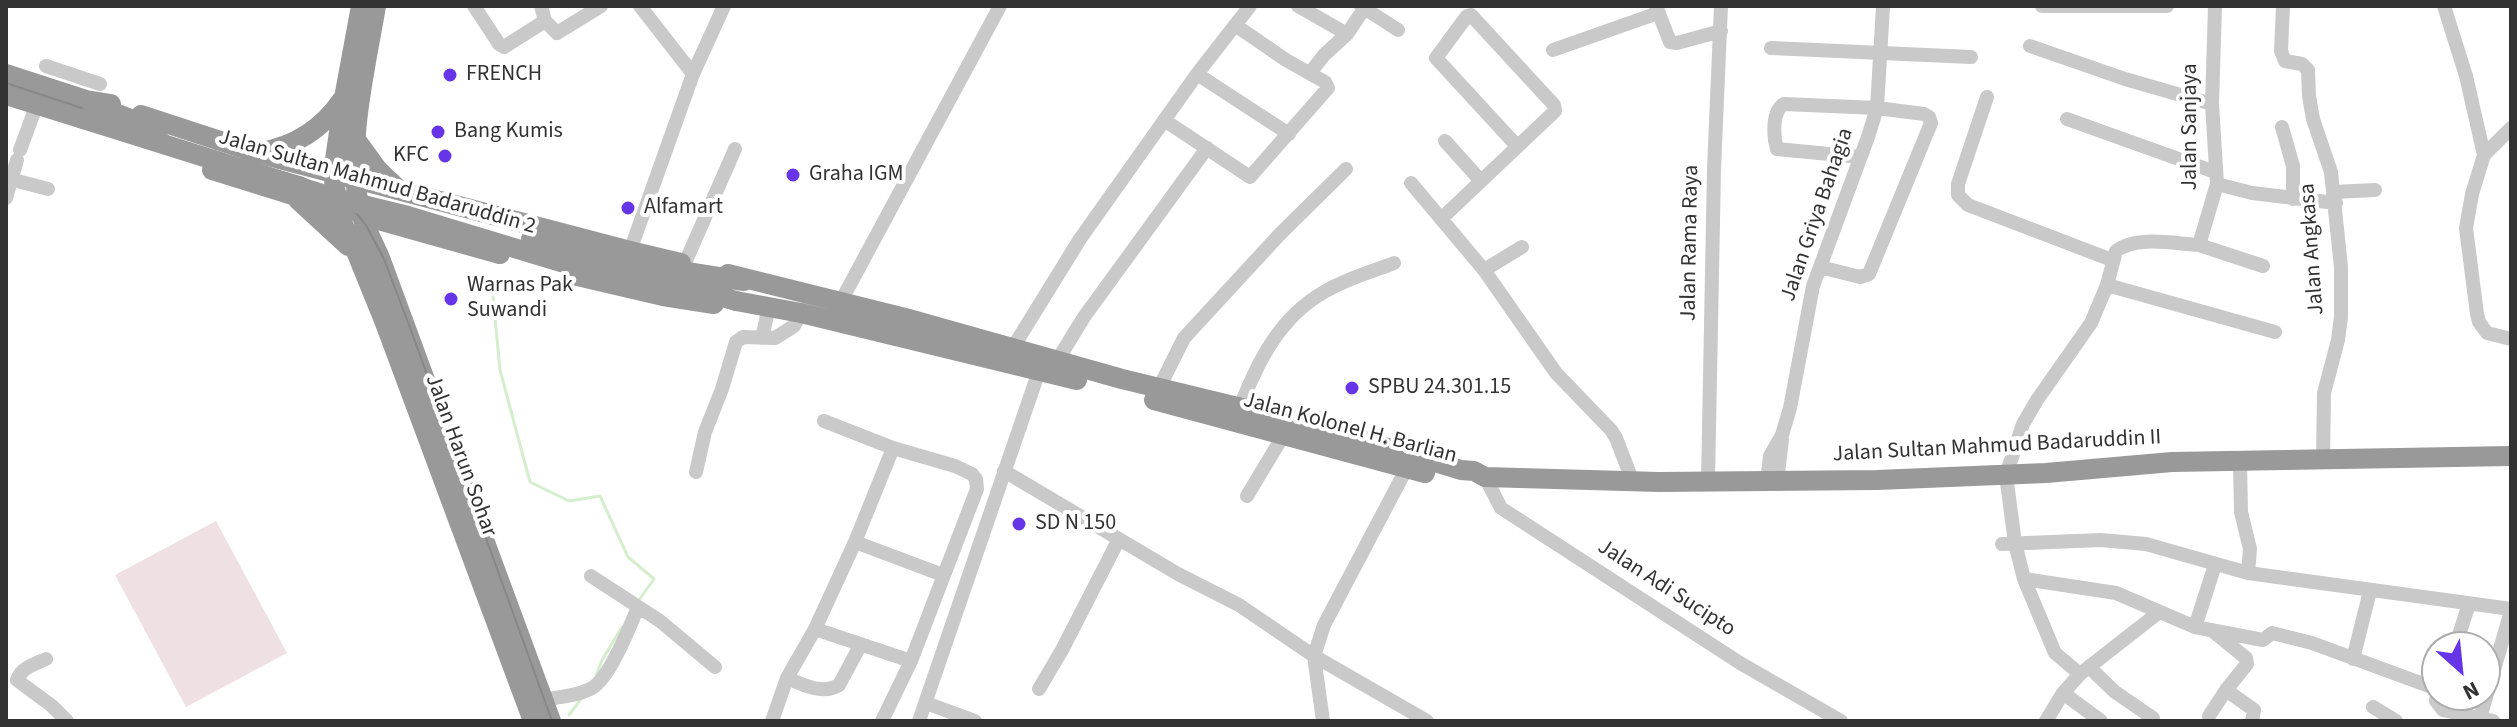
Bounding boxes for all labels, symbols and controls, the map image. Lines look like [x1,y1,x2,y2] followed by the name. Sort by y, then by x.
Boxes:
[466,62,542,88] place label: FRENCH
[2178,63,2204,191] street label: Jalan Sanjaya
[441,66,459,84] marker: FRENCH
[454,119,563,145] place label: Bang Kumis
[429,123,447,141] marker: Bang Kumis
[215,125,539,241] street label: Jalan Sultan Mahmud Badaruddin 2
[1776,125,1860,305] street label: Jalan Griya Bahagia
[393,143,429,169] place label: KFC
[436,147,454,165] marker: KFC
[809,162,904,188] place label: Graha IGM
[1676,165,1706,321] street label: Jalan Rama Raya
[784,166,802,184] marker: Graha IGM
[2295,182,2331,316] street label: Jalan Angkasa
[644,195,723,221] place label: Alfamart
[619,199,637,217] marker: Alfamart
[467,273,573,324] place label: Warnas Pak Suwandi
[442,290,460,308] marker: Warnas Pak Suwandi
[418,371,502,541] street label: Jalan Harun Sohar
[1368,375,1511,401] place label: SPBU 24.301.15
[1343,379,1361,397] marker: SPBU 24.301.15
[1240,388,1460,470] street label: Jalan Kolonel H. Barlian
[1832,425,2162,469] street label: Jalan Sultan Mahmud Badaruddin II
[1035,511,1116,537] place label: SD N 150
[1010,515,1028,533] marker: SD N 150
[1592,535,1740,643] street label: Jalan Adi Sucipto
[2421,631,2501,711] north arrow
[2457,673,2485,708] text: N

